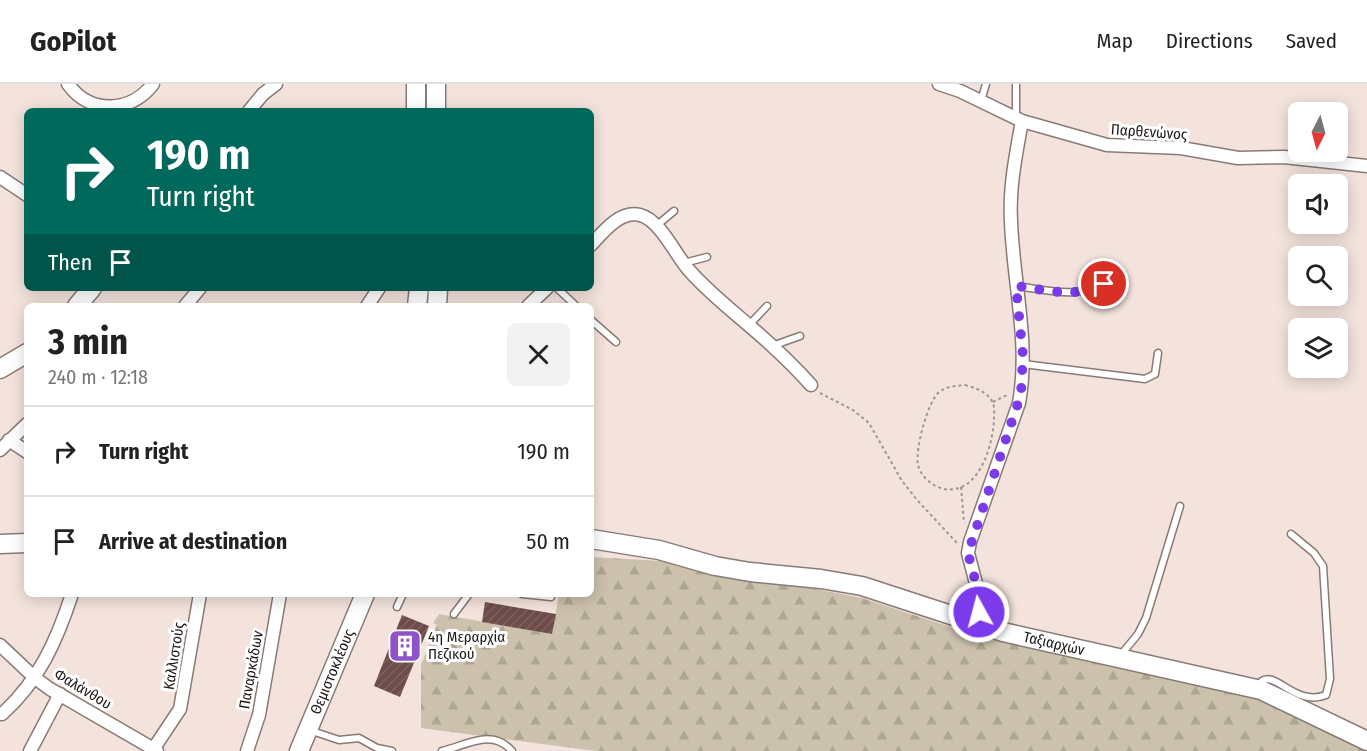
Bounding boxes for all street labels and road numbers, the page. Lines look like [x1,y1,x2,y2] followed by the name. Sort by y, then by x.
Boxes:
[1110,120,1189,144] street label: Παρθενώνος
[160,620,188,691] street label: Καλλιστούς
[306,626,358,717] street label: Θεμιστοκλέους
[1022,628,1087,659] street label: Ταξιαρχών
[235,629,267,711] street label: Παναρκάδων
[51,665,115,713] street label: Φαλάνθου

